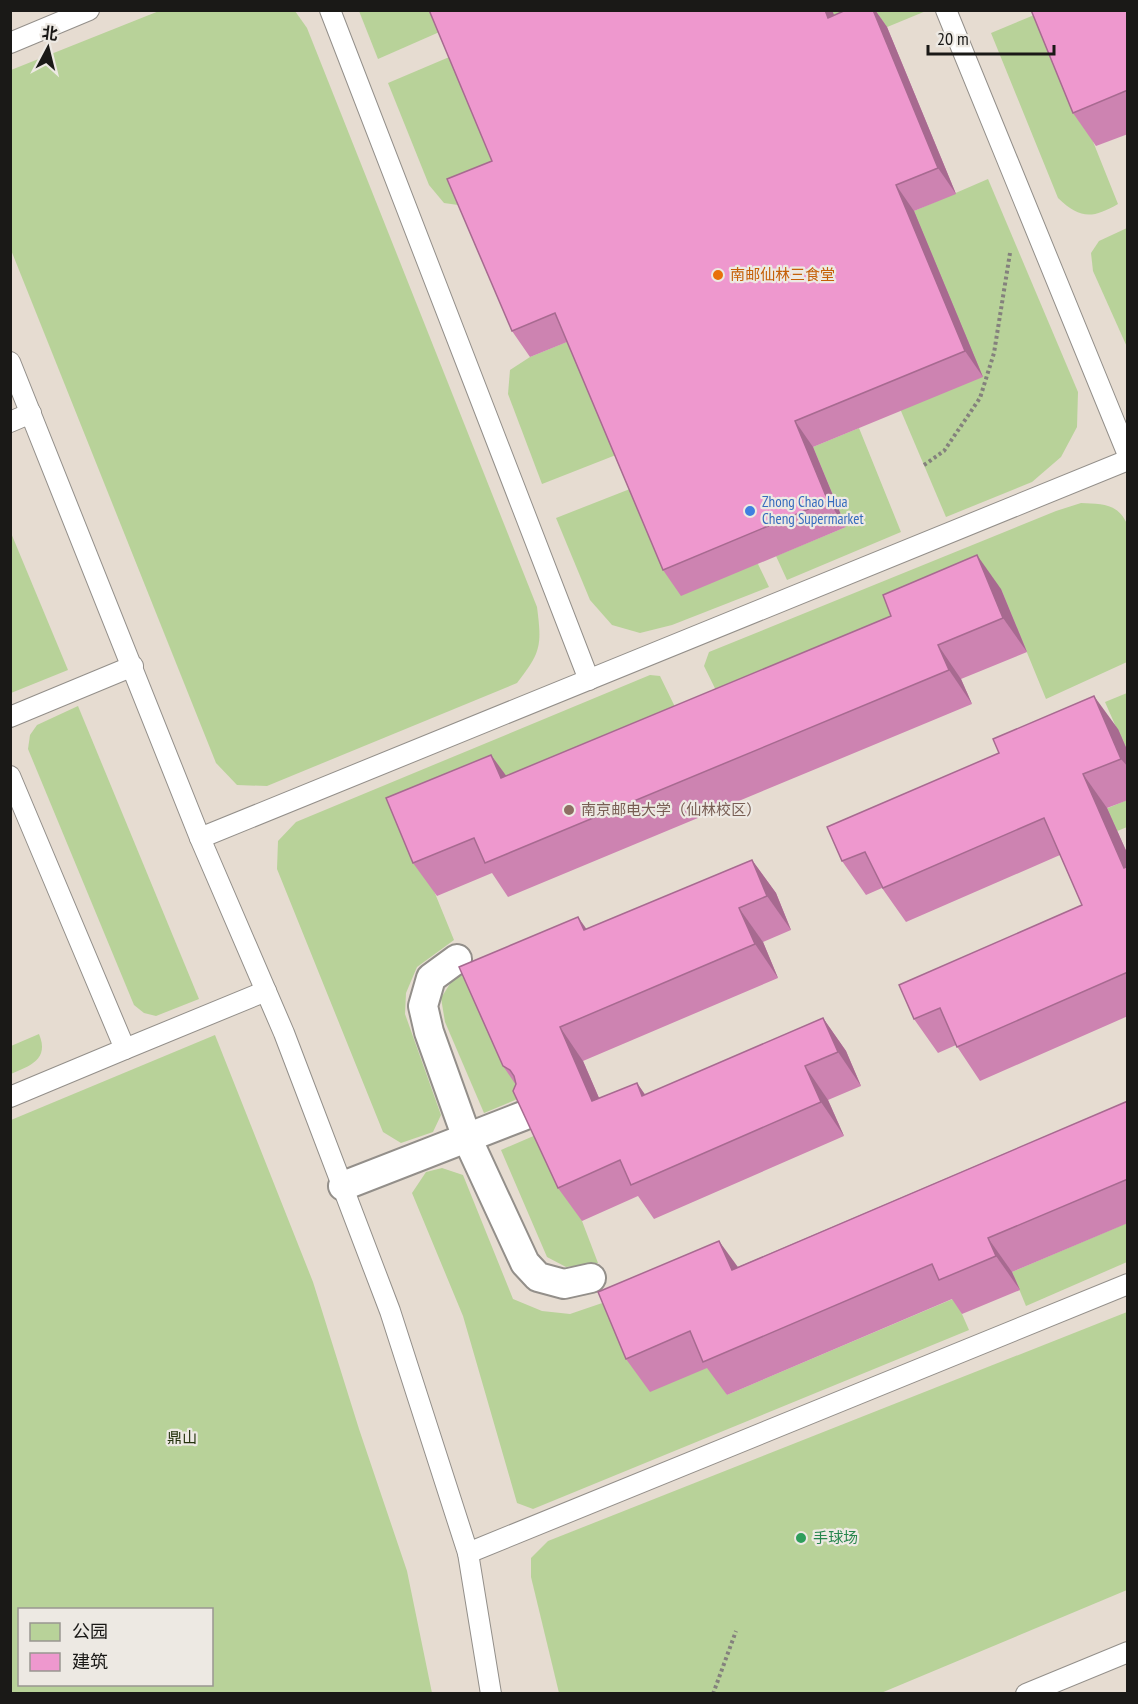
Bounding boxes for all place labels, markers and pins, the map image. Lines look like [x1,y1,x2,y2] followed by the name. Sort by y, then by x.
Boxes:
[730,265,835,284] place label: 南邮仙林三食堂
[711,268,725,282] marker: 南邮仙林三食堂
[762,492,864,528] place label: Zhong Chao Hua Cheng Supermarket
[743,504,757,518] marker: Zhong Chao Hua Cheng Supermarket
[581,800,761,819] place label: 南京邮电大学（仙林校区）
[562,803,576,817] marker: 南京邮电大学（仙林校区）
[813,1528,858,1547] place label: 手球场
[794,1531,808,1545] marker: 手球场

